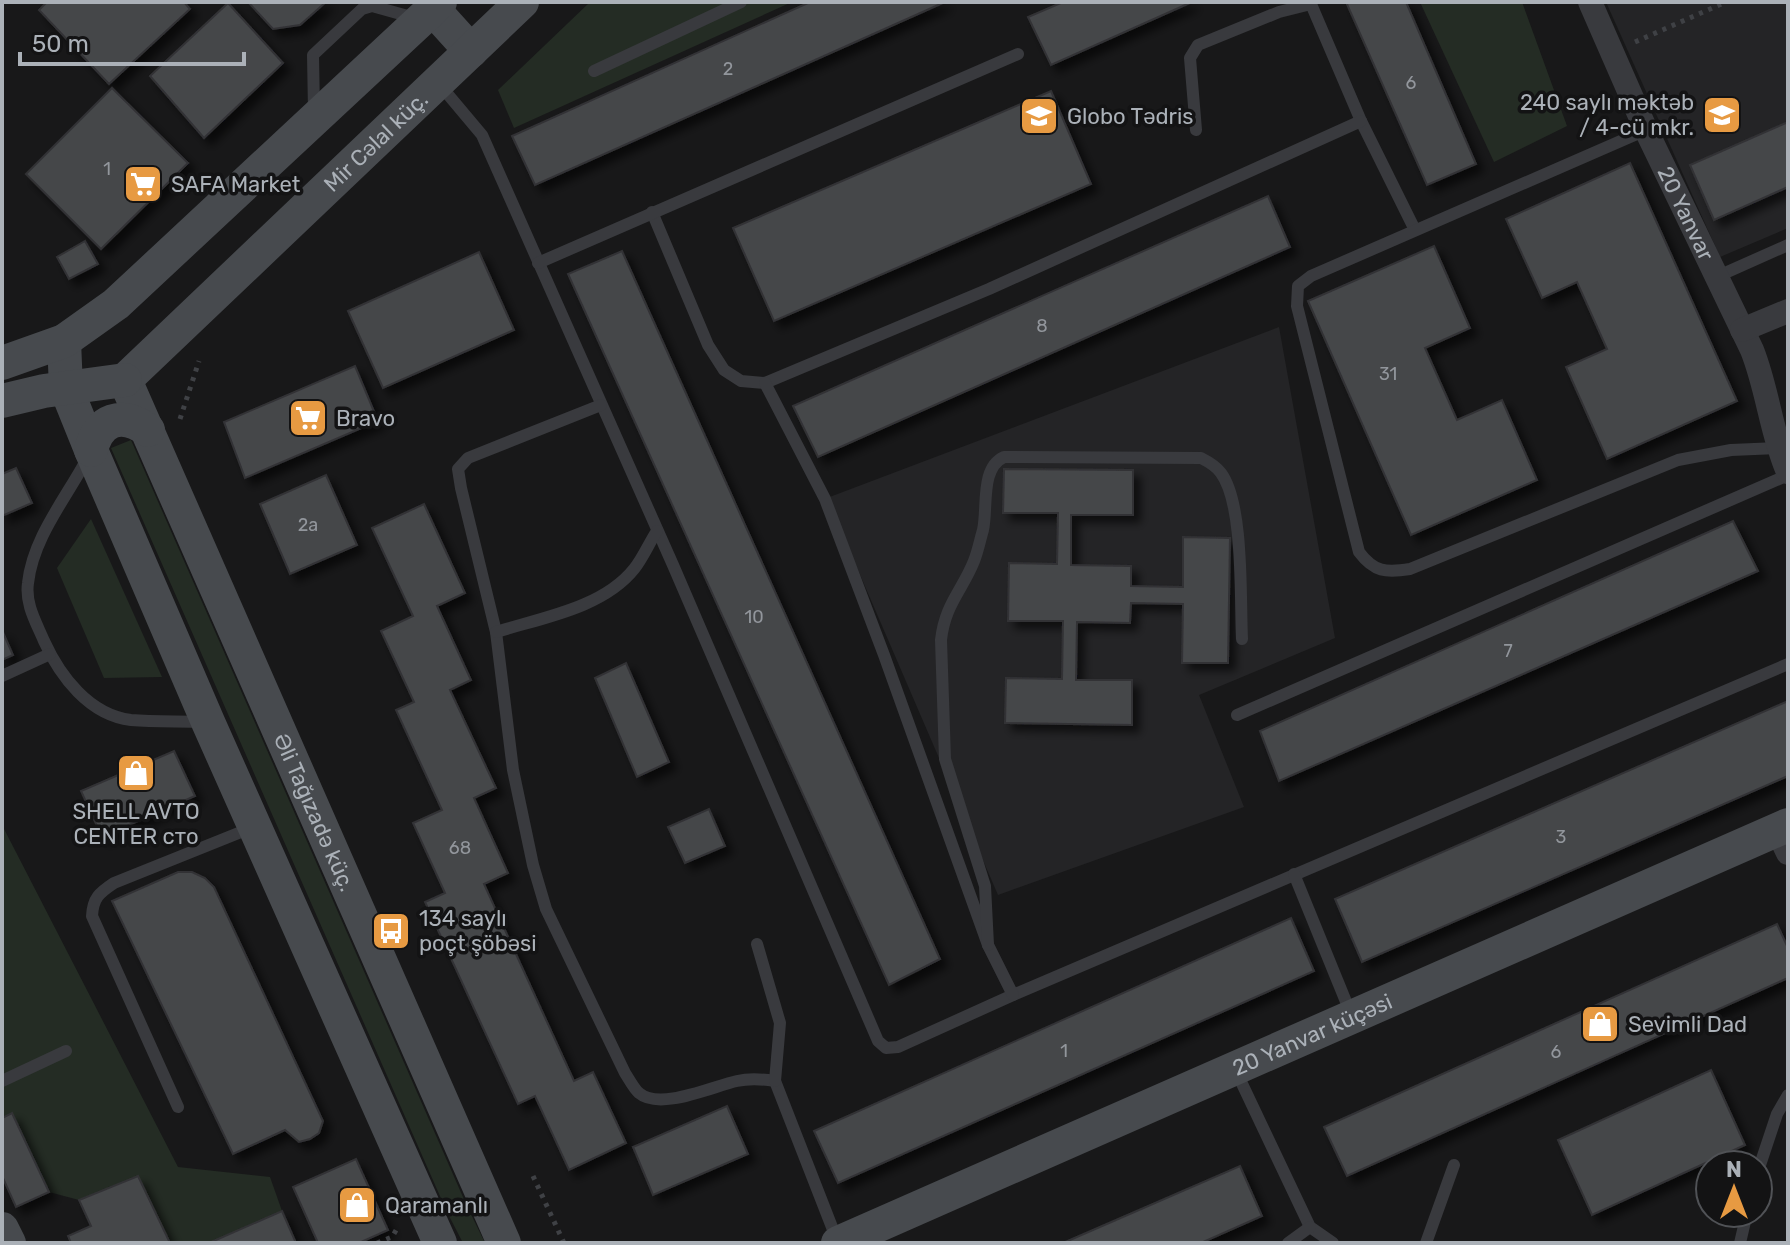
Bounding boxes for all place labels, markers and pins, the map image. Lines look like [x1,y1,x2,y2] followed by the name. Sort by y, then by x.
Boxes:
[1520,89,1694,141] place label: 240 saylı məktəb / 4-cü mkr.
[1701,94,1743,136] school or university icon: 240 saylı məktəb / 4-cü mkr.
[1018,95,1060,137] school or university icon: Globo Tədris
[1067,103,1193,130] place label: Globo Tədris
[122,163,164,205] supermarket icon: SAFA Market
[171,171,301,198] place label: SAFA Market
[287,397,329,439] supermarket icon: Bravo
[336,405,395,432] place label: Bravo
[115,752,157,794] shop icon: SHELL AVTO CENTER сто
[72,798,200,850] place label: SHELL AVTO CENTER сто
[419,905,537,957] place label: 134 saylı poçt şöbəsi
[370,910,412,952] bus stop icon: 134 saylı poçt şöbəsi
[1579,1003,1621,1045] shop icon: Sevimli Dad
[1628,1011,1747,1038] place label: Sevimli Dad
[336,1184,378,1226] shop icon: Qaramanlı
[385,1192,488,1219] place label: Qaramanlı

